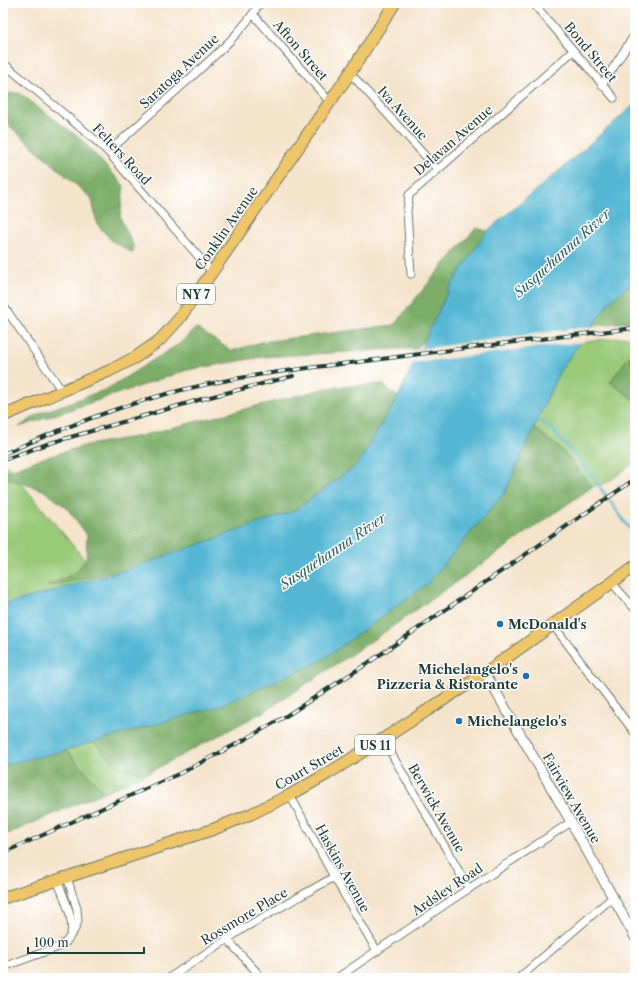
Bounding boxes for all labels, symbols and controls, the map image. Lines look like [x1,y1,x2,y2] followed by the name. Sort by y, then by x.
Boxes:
[270,16,332,84] street label: Afton Street
[561,19,621,86] street label: Bond Street
[136,30,222,112] street label: Saratoga Avenue
[375,83,431,143] street label: Iva Avenue
[410,101,496,179] street label: Delavan Avenue
[90,120,154,188] street label: Felters Road
[191,183,261,273] street label: Conklin Avenue
[509,204,615,302] water label: Susquehanna River
[177,284,215,304] road number: NY 7
[276,508,391,594] water label: Susquehanna River
[508,616,587,632] place label: McDonald's
[495,619,505,629] marker: McDonald's
[377,661,518,692] place label: Michelangelo's Pizzeria & Ristorante
[521,671,531,681] marker: Michelangelo's Pizzeria & Ristorante
[467,713,567,729] place label: Michelangelo's
[454,716,464,726] marker: Michelangelo's
[355,735,395,755] road number: US 11
[272,741,346,793] street label: Court Street
[540,750,604,846] street label: Fairview Avenue
[405,761,469,855] street label: Berwick Avenue
[312,821,374,915] street label: Haskins Avenue
[408,859,485,919] street label: Ardsley Road
[198,884,290,948] street label: Rossmore Place
[28,929,144,955] scale bar
[34,935,69,950] text: 100 m

